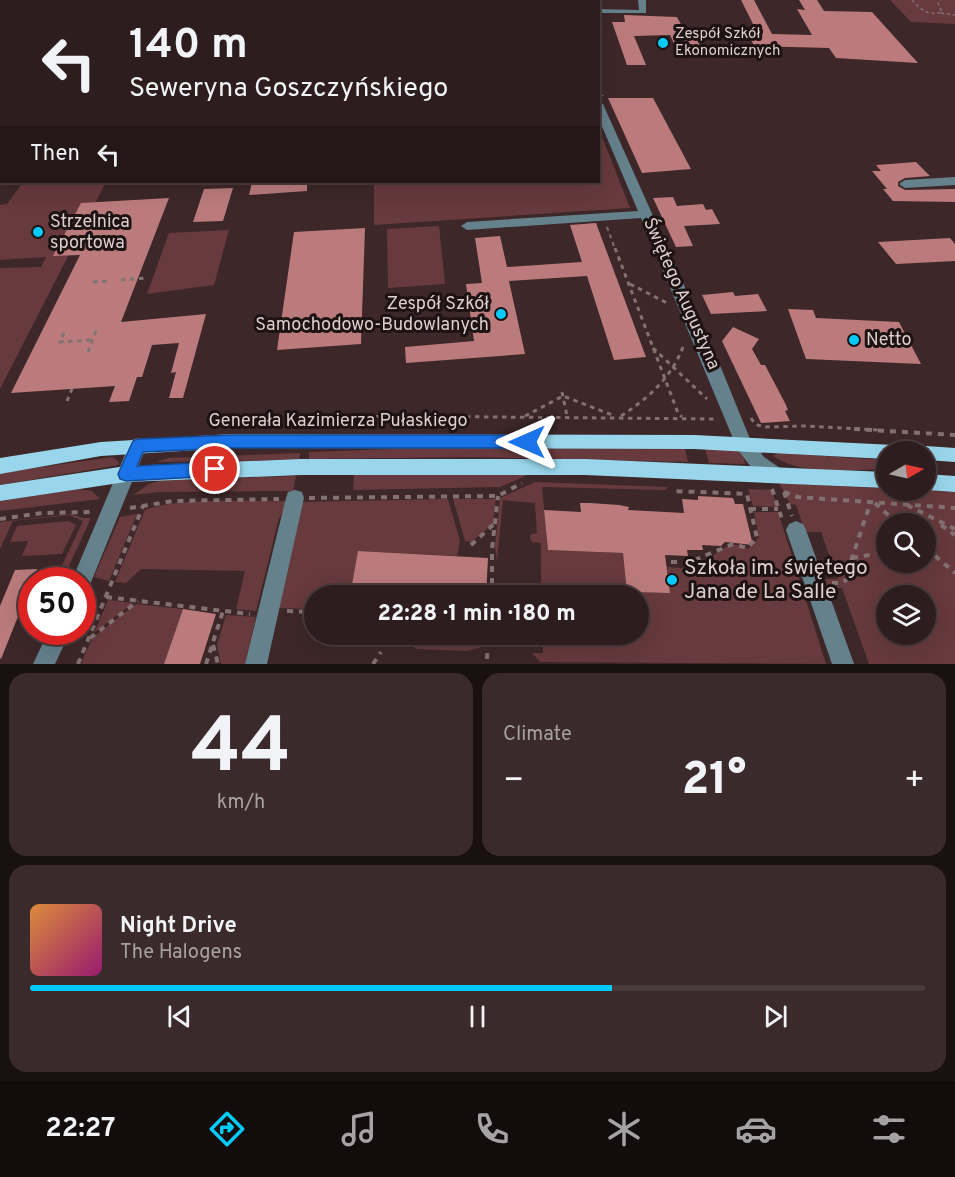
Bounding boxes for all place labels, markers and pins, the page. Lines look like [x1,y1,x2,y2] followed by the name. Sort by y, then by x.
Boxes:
[675,25,780,61] place label: Zespół Szkół Ekonomicznych
[656,36,670,50] marker: Zespół Szkół Ekonomicznych
[50,211,130,255] place label: Strzelnica sportowa
[31,225,45,239] marker: Strzelnica sportowa
[255,293,489,337] place label: Zespół Szkół Samochodowo-Budowlanych
[494,307,508,321] marker: Zespół Szkół Samochodowo-Budowlanych
[866,329,912,352] place label: Netto
[847,333,861,347] marker: Netto
[189,443,240,494] pin
[684,555,868,606] place label: Szkoła im. świętego Jana de La Salle
[665,573,679,587] marker: Szkoła im. świętego Jana de La Salle

